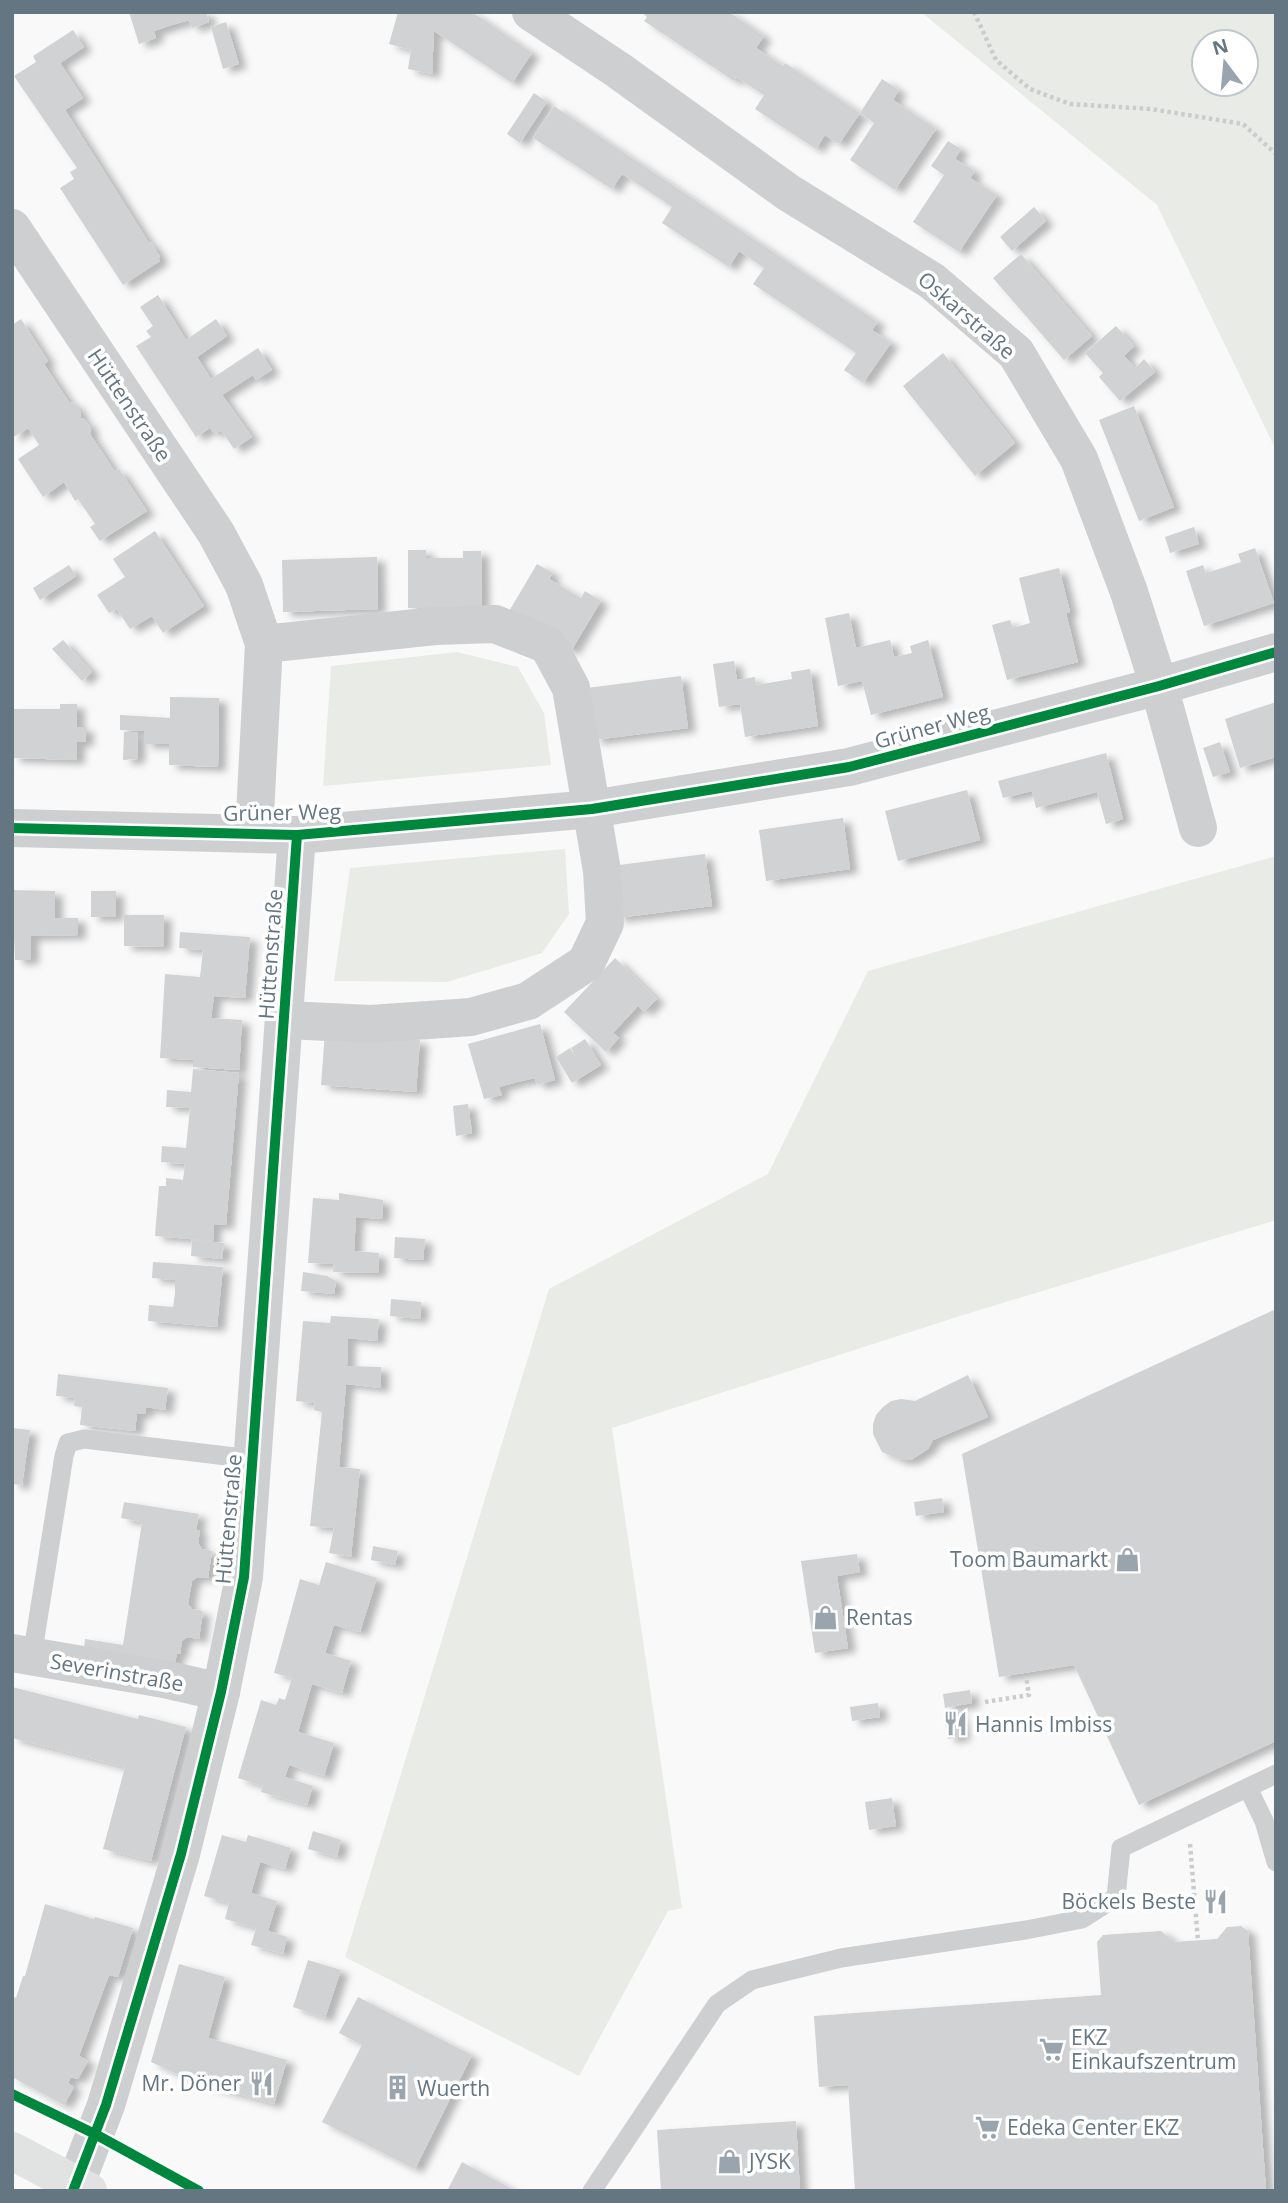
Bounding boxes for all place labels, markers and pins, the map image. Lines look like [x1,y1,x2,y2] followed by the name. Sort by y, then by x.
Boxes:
[950,1545,1108,1573] place label: Toom Baumarkt
[1114,1545,1142,1573] shop icon: Toom Baumarkt
[812,1603,840,1631] shop icon: Rentas
[846,1603,913,1631] place label: Rentas
[941,1710,969,1738] restaurant icon: Hannis Imbiss
[975,1710,1112,1738] place label: Hannis Imbiss
[1062,1887,1196,1915] place label: Böckels Beste
[1202,1887,1230,1915] restaurant icon: Böckels Beste
[1071,2023,1236,2075] place label: EKZ Einkaufszentrum
[1037,2035,1065,2063] supermarket icon: EKZ Einkaufszentrum
[141,2069,241,2097] place label: Mr. Döner
[247,2069,275,2097] restaurant icon: Mr. Döner
[383,2074,411,2102] building icon: Wuerth
[417,2074,490,2102] place label: Wuerth
[973,2113,1001,2141] supermarket icon: Edeka Center EKZ
[1007,2113,1179,2141] place label: Edeka Center EKZ
[715,2147,743,2175] shop icon: JYSK
[747,2147,791,2175] place label: JYSK

